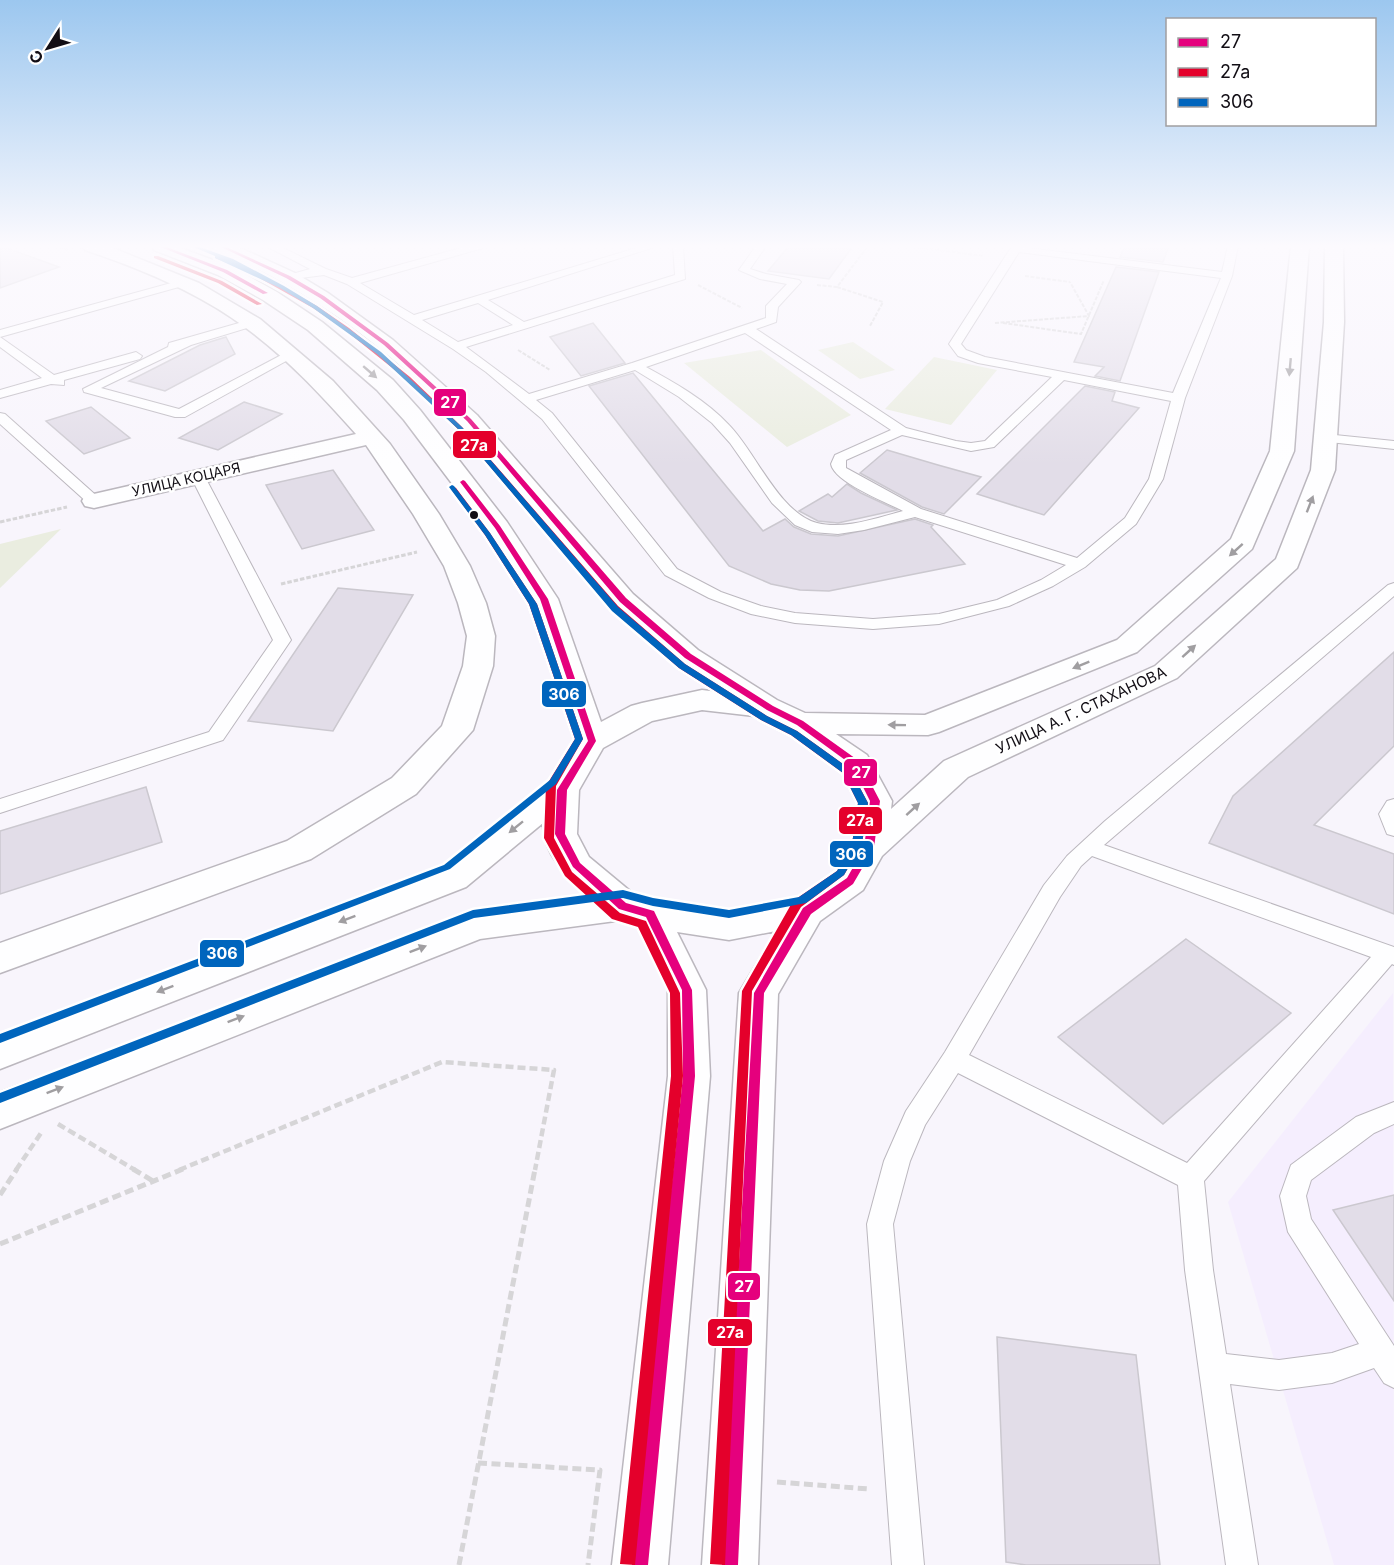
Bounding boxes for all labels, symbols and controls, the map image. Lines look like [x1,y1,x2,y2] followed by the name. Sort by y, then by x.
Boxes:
[18,18,78,78] north arrow
[1166,18,1376,126] legend
[1220,31,1241,52] text: 27
[24,46,48,68] text: С
[1220,61,1250,82] text: 27а
[1220,91,1254,112] text: 306
[1285,357,1294,376] one-way arrow
[362,365,377,378] one-way arrow
[433,388,467,417] line badge: 27
[440,392,460,412] text: 27
[452,430,497,459] line badge: 27а
[460,435,488,455] text: 27а
[130,458,242,500] street label: УЛИЦА КОЦАРЯ
[1305,495,1315,513] one-way arrow
[468,509,480,521] unlabelled marker
[1228,543,1243,557] one-way arrow
[1181,645,1196,658] one-way arrow
[1071,660,1089,670] one-way arrow
[993,662,1169,758] street label: УЛИЦА А. Г. СТАХАНОВА
[541,680,587,708] line badge: 306
[548,684,580,704] text: 306
[888,720,907,730] one-way arrow
[843,758,878,787] line badge: 27
[851,762,871,782] text: 27
[905,802,920,816] one-way arrow
[838,806,883,835] line badge: 27а
[846,810,874,830] text: 27а
[509,820,524,833] one-way arrow
[829,840,874,868] line badge: 306
[835,844,867,864] text: 306
[338,915,356,924] one-way arrow
[199,939,245,968] line badge: 306
[206,943,238,963] text: 306
[409,944,427,953] one-way arrow
[156,984,174,994] one-way arrow
[227,1014,245,1023] one-way arrow
[46,1085,64,1095] one-way arrow
[727,1272,761,1301] line badge: 27
[734,1276,754,1296] text: 27
[707,1318,753,1347] line badge: 27а
[716,1322,744,1342] text: 27а

